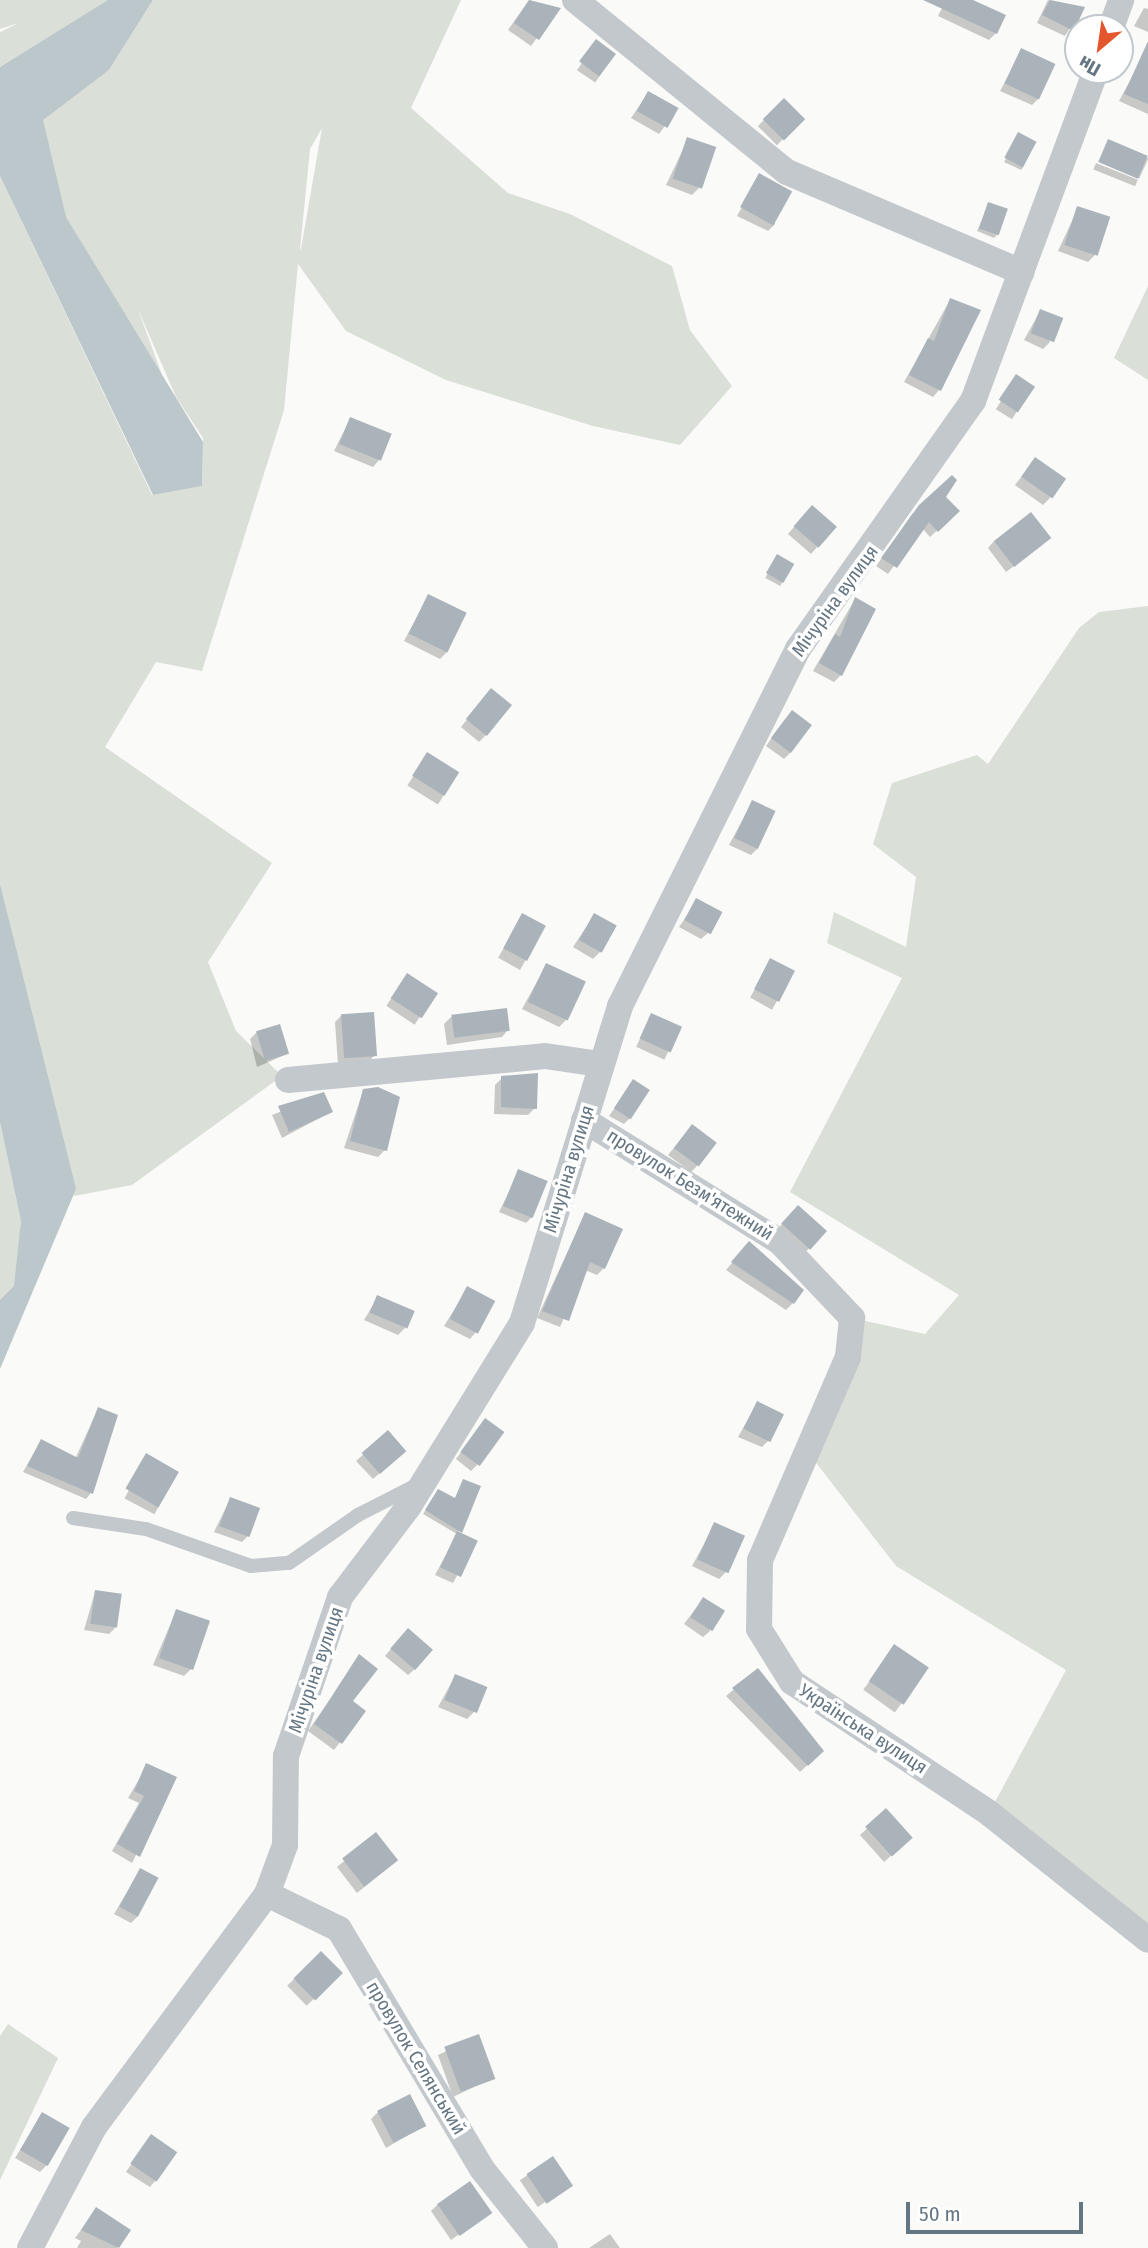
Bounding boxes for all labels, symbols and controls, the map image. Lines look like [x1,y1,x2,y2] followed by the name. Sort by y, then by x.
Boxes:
[1064,14,1134,84] north arrow
[1075,51,1105,81] text: Пн
[787,541,883,661] street label: Мічуріна вулиця
[539,1103,599,1235] street label: Мічуріна вулиця
[603,1125,777,1245] street label: провулок Безм'ятежний
[284,1604,348,1736] street label: Мічуріна вулиця
[795,1679,931,1779] street label: Українська вулиця
[361,1977,471,2139] street label: провулок Селянський
[910,2188,1087,2232] scale bar
[919,2201,961,2227] text: 50 m

